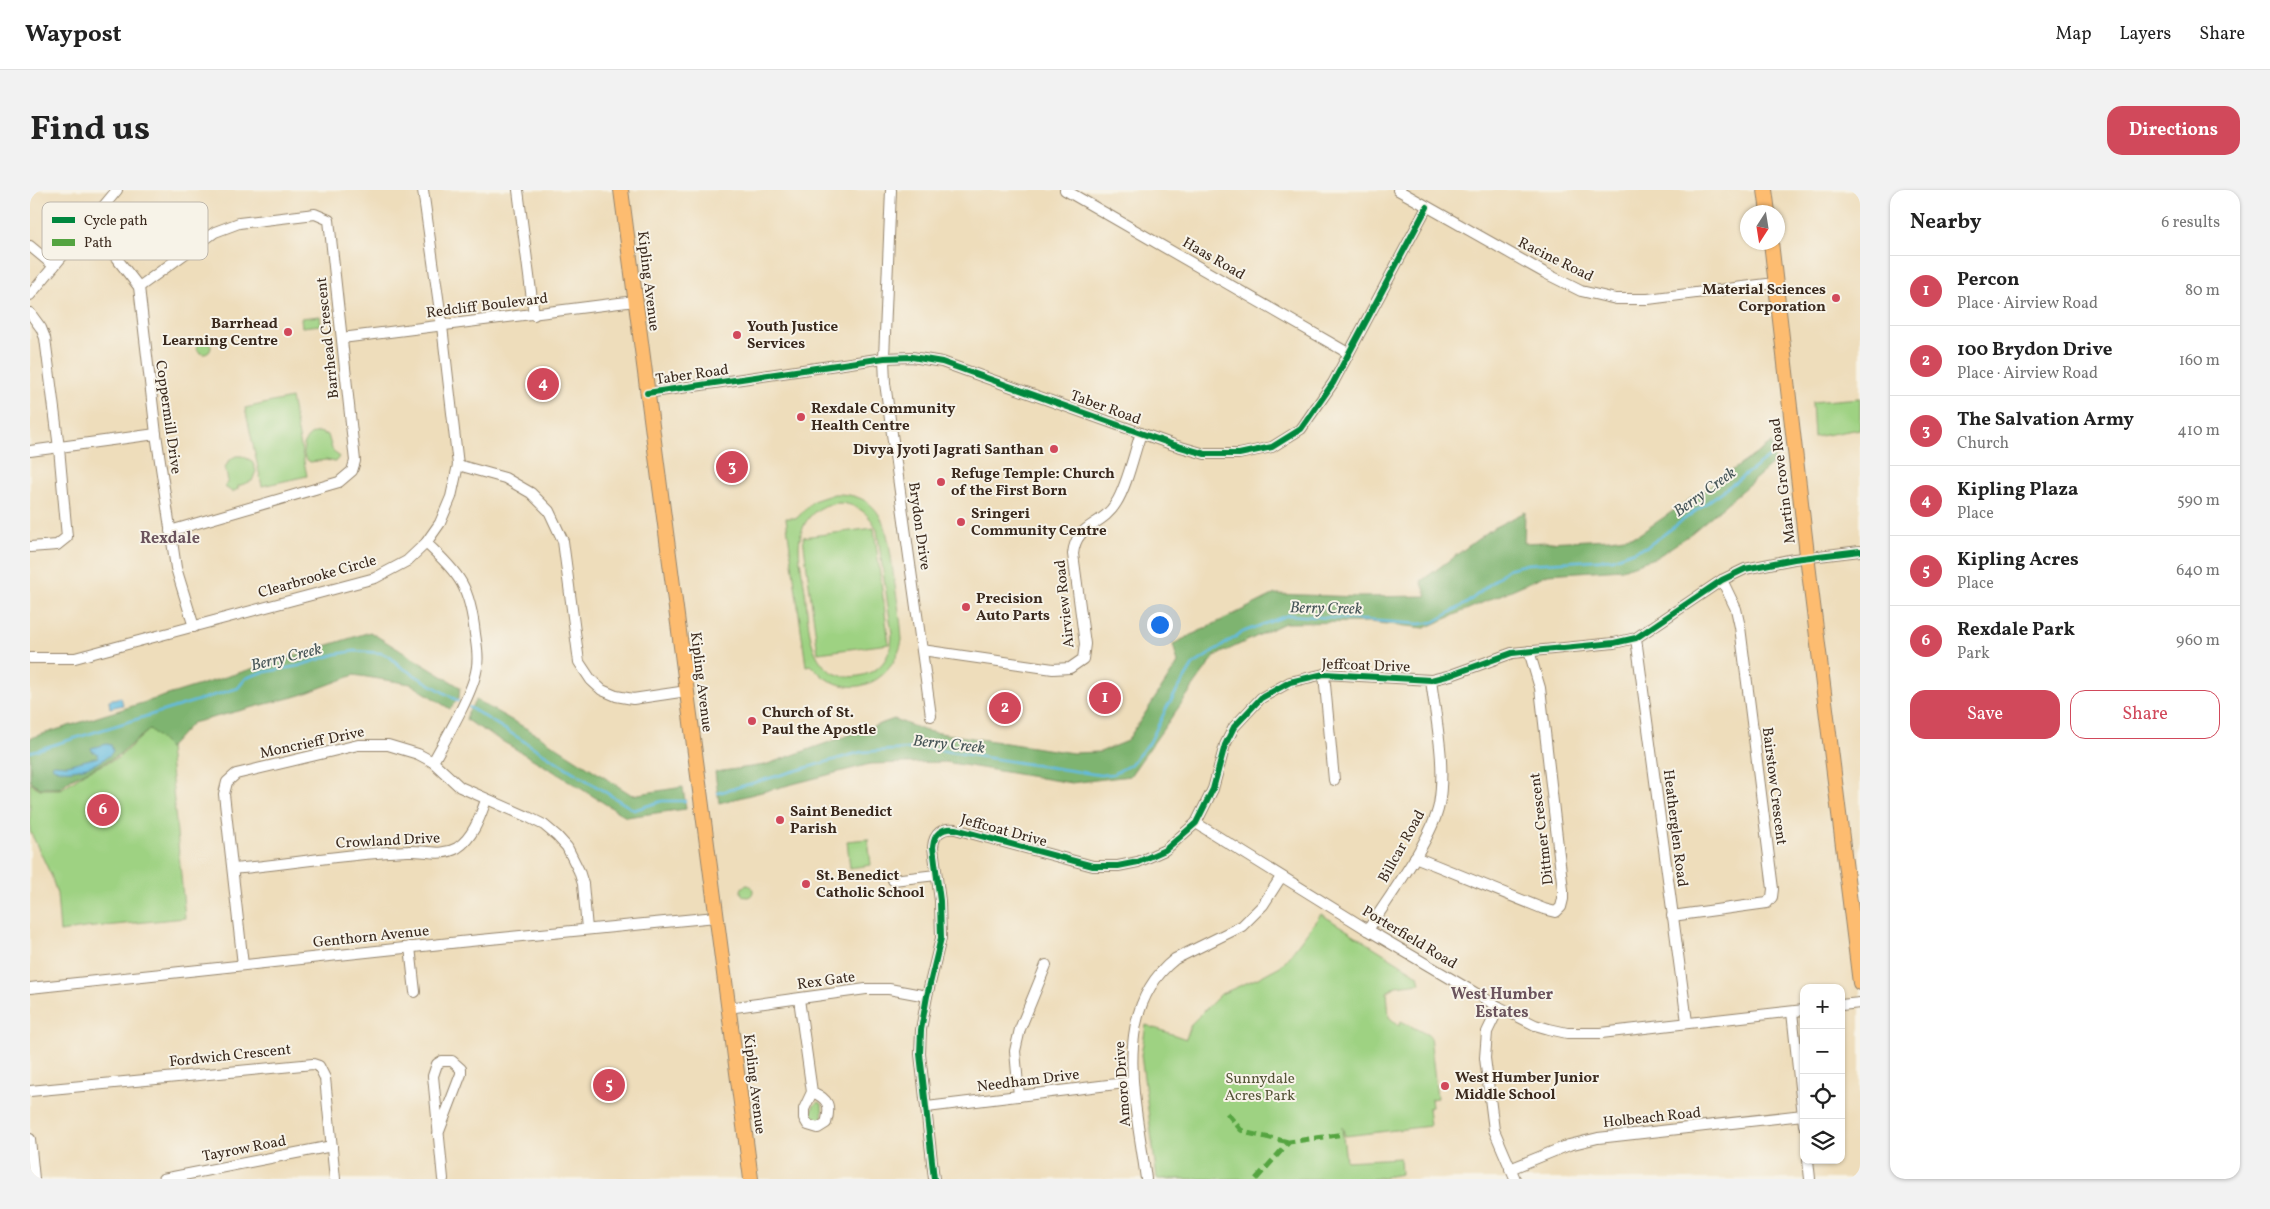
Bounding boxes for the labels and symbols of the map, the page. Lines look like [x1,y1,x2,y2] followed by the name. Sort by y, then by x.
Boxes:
[42,202,208,260] legend
[1740,205,1785,250] north arrow
[84,212,148,231] text: Cycle path
[631,230,664,333] street label: Kipling Avenue
[1178,233,1249,286] street label: Haas Road
[1514,233,1597,288] street label: Racine Road
[84,234,112,253] text: Path
[312,276,345,400] street label: Barrhead Crescent
[1702,280,1826,318] place label: Material Sciences Corporation
[425,289,549,324] street label: Redcliff Boulevard
[1830,292,1842,304] marker: Material Sciences Corporation
[162,314,278,352] place label: Barrhead Learning Centre
[747,317,839,355] place label: Youth Justice Services
[282,326,294,338] marker: Barrhead Learning Centre
[731,329,743,341] marker: Youth Justice Services
[149,359,186,475] street label: Coppermill Drive
[654,360,730,391] street label: Taber Road
[527,365,559,403] pin: 4
[1067,386,1144,431] street label: Taber Road
[811,399,956,437] place label: Rexdale Community Health Centre
[795,411,807,423] marker: Rexdale Community Health Centre
[1765,417,1802,545] street label: Martin Grove Road
[853,440,1044,461] place label: Divya Jyoti Jagrati Santhan
[1048,443,1060,455] marker: Divya Jyoti Jagrati Santhan
[716,448,748,486] pin: 3
[1669,462,1741,523] water label: Berry Creek
[951,464,1115,502] place label: Refuge Temple: Church of the First Born
[935,476,947,488] marker: Refuge Temple: Church of the First Born
[902,481,935,572] street label: Brydon Drive
[971,504,1107,542] place label: Sringeri Community Centre
[955,516,967,528] marker: Sringeri Community Centre
[140,528,200,550] district label: Rexdale
[256,551,379,604] street label: Clearbrooke Circle
[1050,559,1081,649] street label: Airview Road
[976,589,1050,627] place label: Precision Auto Parts
[1290,597,1363,621] water label: Berry Creek
[960,601,972,613] marker: Precision Auto Parts
[1147,612,1173,638] your location
[684,631,717,734] street label: Kipling Avenue
[249,638,325,677] water label: Berry Creek
[1321,654,1411,679] street label: Jeffcoat Drive
[1089,679,1121,717] pin: 1
[989,689,1021,727] pin: 2
[762,703,876,741] place label: Church of St. Paul the Apostle
[746,715,758,727] marker: Church of St. Paul the Apostle
[258,722,366,765] street label: Moncrieff Drive
[1756,726,1791,846] street label: Bairstow Crescent
[912,730,987,760] water label: Berry Creek
[1657,768,1692,888] street label: Heatherglen Road
[1525,771,1560,886] street label: Dittmer Crescent
[87,791,119,829] pin: 6
[790,802,892,840] place label: Saint Benedict Parish
[1374,807,1431,887] street label: Billcar Road
[958,810,1049,853] street label: Jeffcoat Drive
[774,814,786,826] marker: Saint Benedict Parish
[335,828,441,855] street label: Crowland Drive
[816,866,924,904] place label: St. Benedict Catholic School
[800,878,812,890] marker: St. Benedict Catholic School
[1358,902,1461,975] street label: Porterfield Road
[312,921,430,954] street label: Genthorn Avenue
[796,967,857,996] street label: Rex Gate
[1451,984,1554,1024] district label: West Humber Estates
[737,1033,770,1136] street label: Kipling Avenue
[168,1040,292,1073] street label: Fordwich Crescent
[1110,1040,1137,1127] street label: Amoro Drive
[976,1065,1081,1098] street label: Needham Drive
[593,1066,625,1104] pin: 5
[1455,1068,1599,1106] place label: West Humber Junior Middle School
[1225,1069,1295,1107] park label: Sunnydale Acres Park
[1439,1080,1451,1092] marker: West Humber Junior Middle School
[1602,1103,1702,1134] street label: Holbeach Road
[200,1131,288,1168] street label: Tayrow Road

